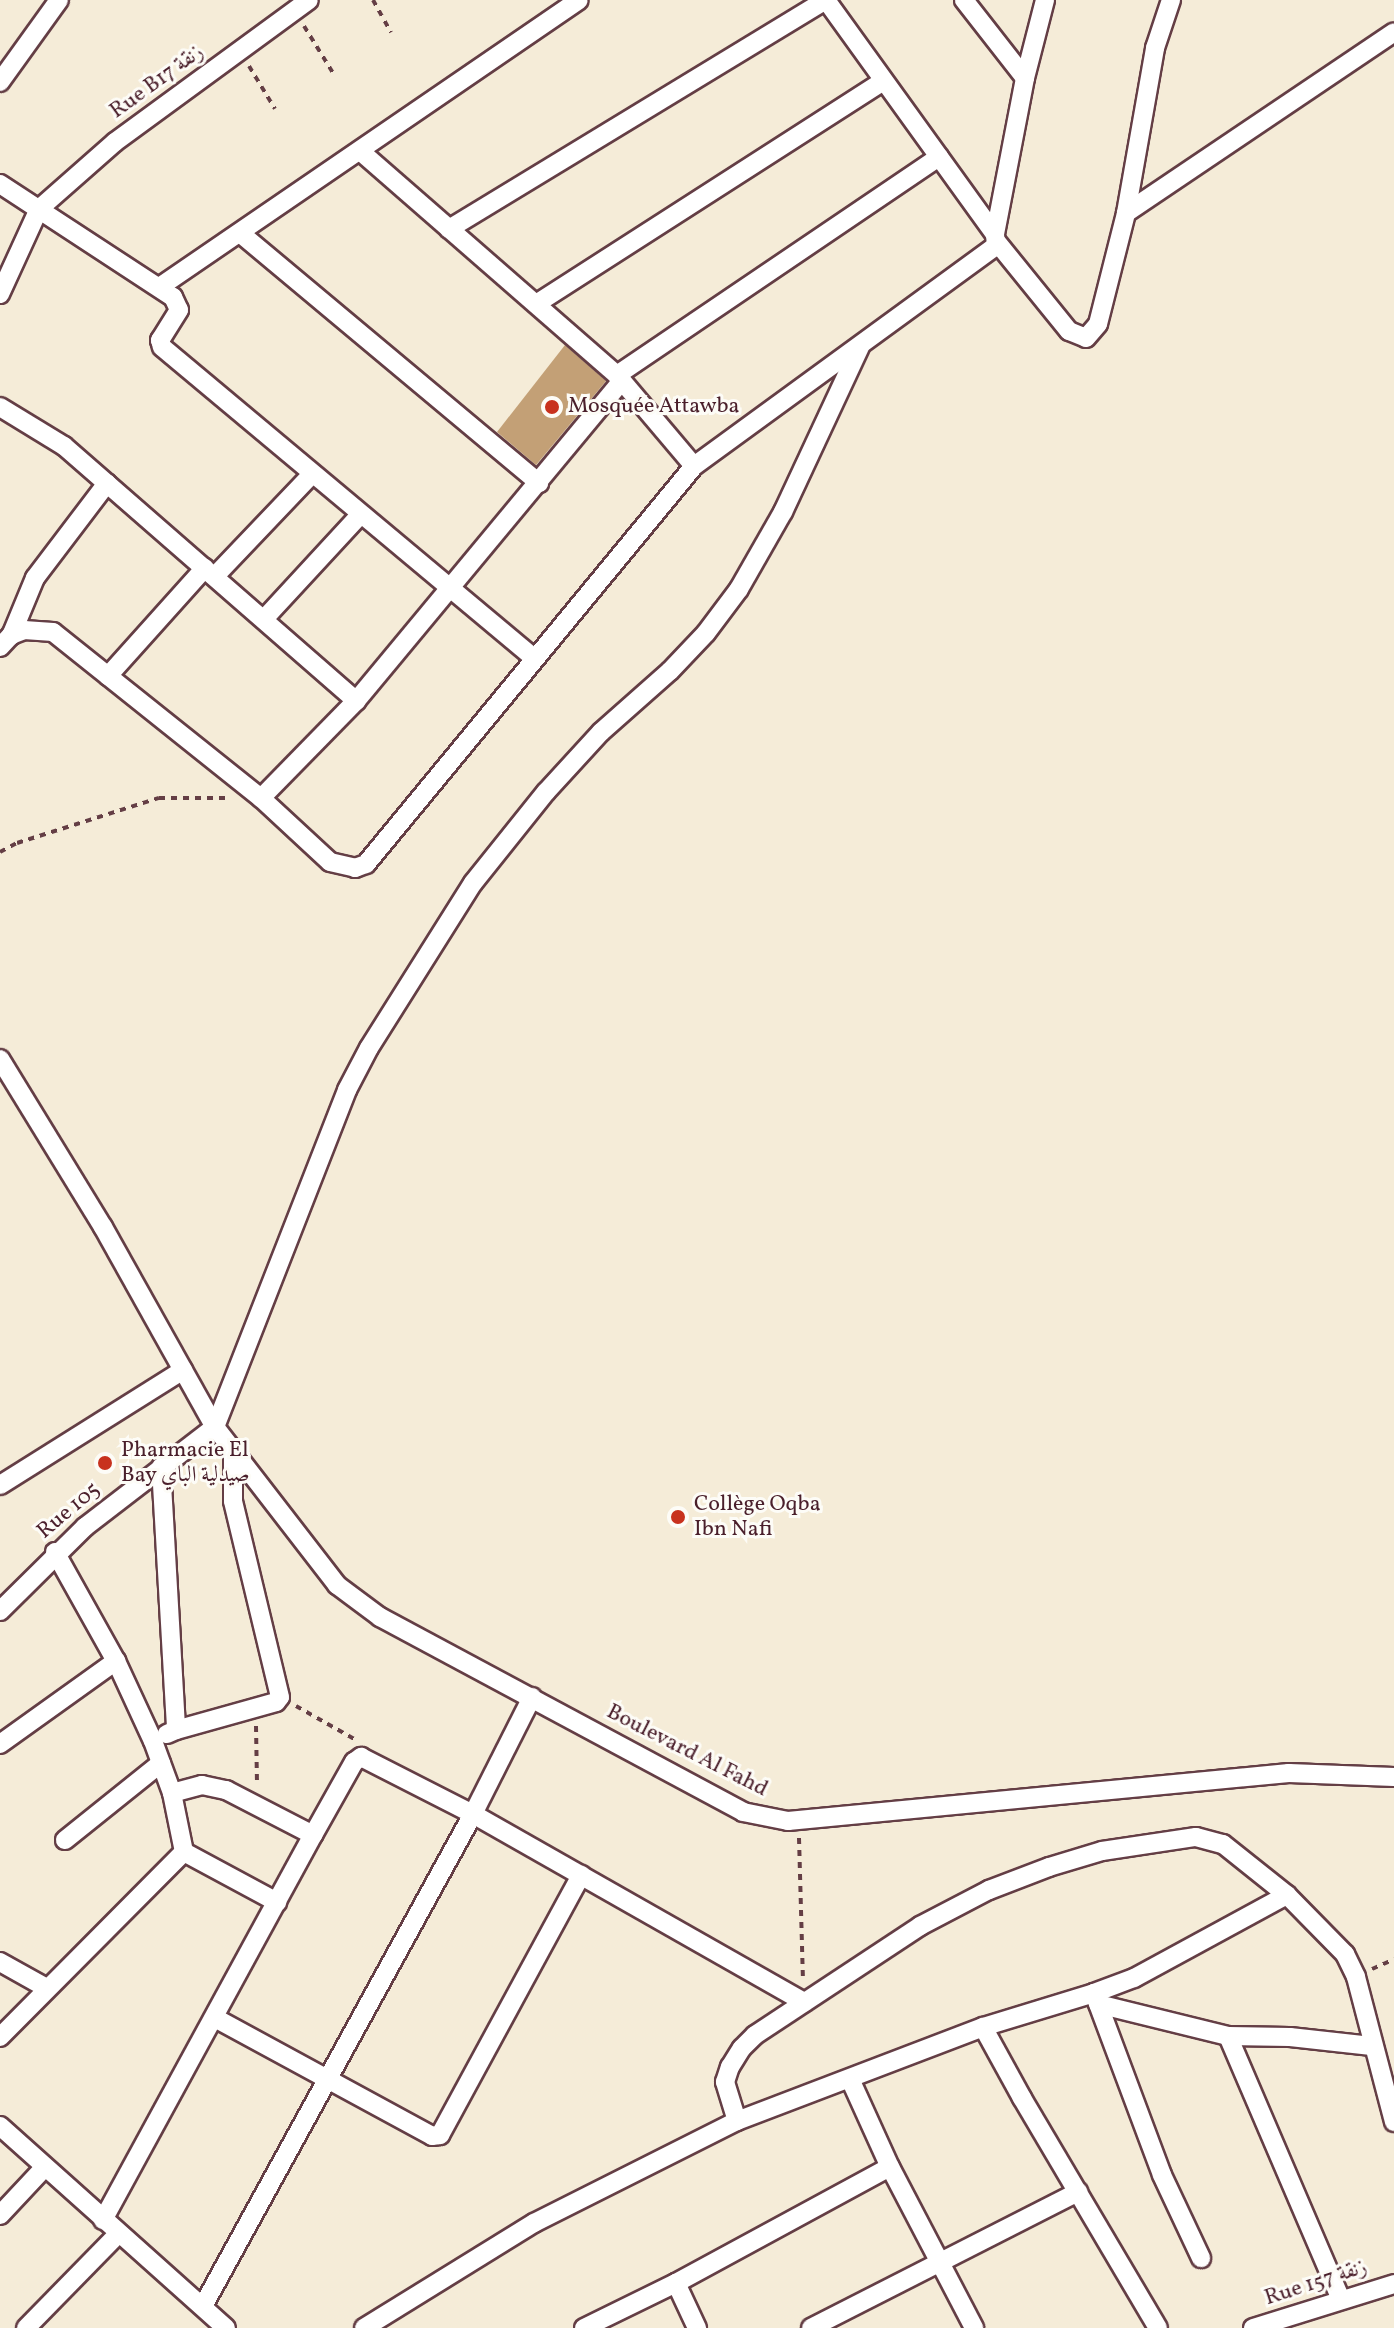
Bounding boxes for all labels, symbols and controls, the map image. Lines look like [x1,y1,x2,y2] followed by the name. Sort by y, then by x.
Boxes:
[105,39,209,125] street label: Rue B17 زنقة
[568,394,740,420] place label: Mosquée Attawba
[543,398,561,416] marker: Mosquée Attawba
[121,1437,250,1488] place label: Pharmacie El Bay صيدلية الباي
[96,1454,114,1472] marker: Pharmacie El Bay صيدلية الباي
[32,1477,106,1545] street label: Rue 105
[694,1491,821,1542] place label: Collège Oqba Ibn Nafi
[669,1508,687,1526] marker: Collège Oqba Ibn Nafi
[602,1699,772,1803] street label: Boulevard Al Fahd
[1261,2254,1371,2312] street label: Rue 157 زنقة

